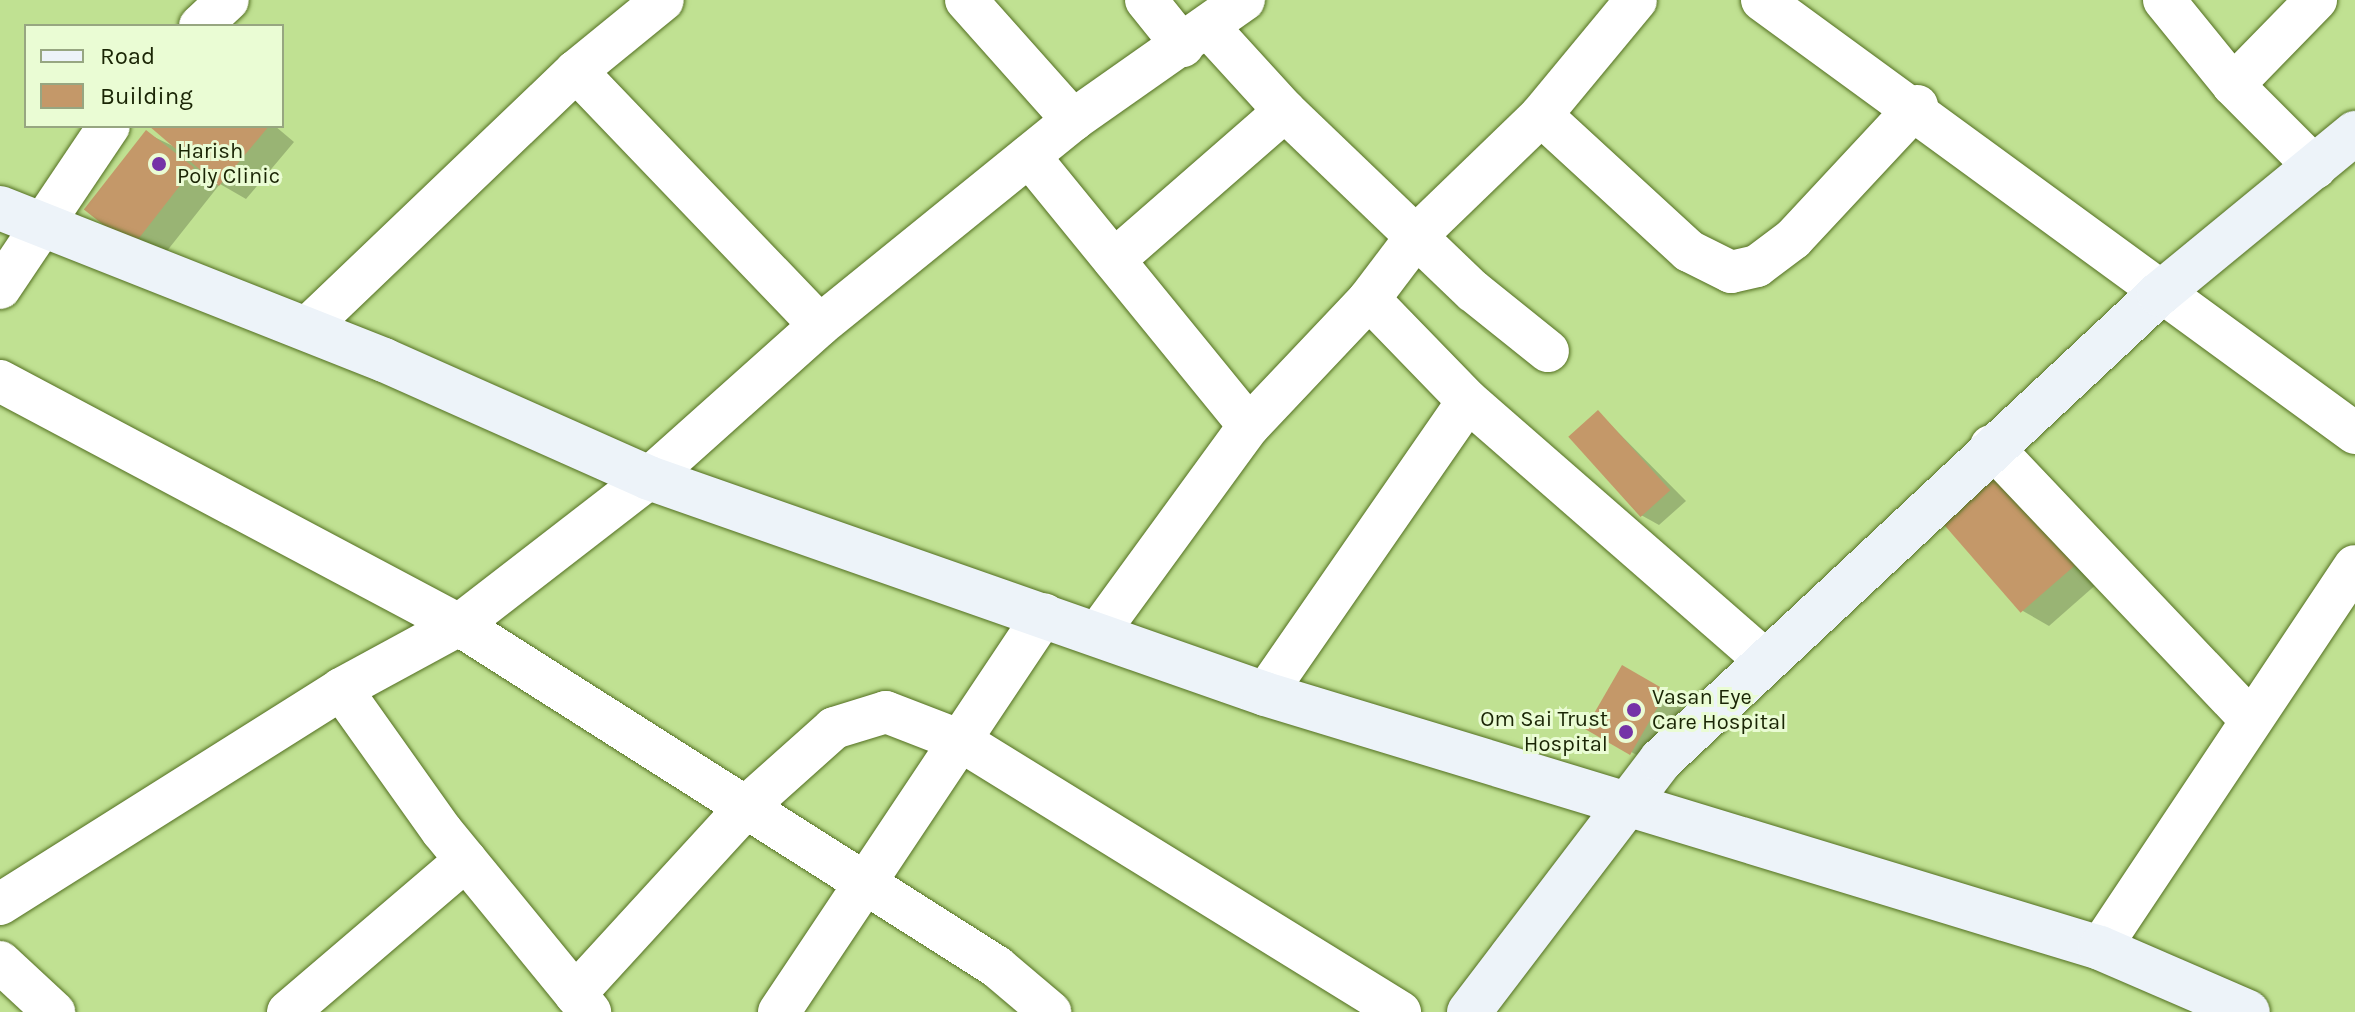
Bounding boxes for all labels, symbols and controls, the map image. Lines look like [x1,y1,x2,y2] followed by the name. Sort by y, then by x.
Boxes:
[24,24,284,128] legend
[100,42,155,70] text: Road
[100,82,193,110] text: Building
[177,138,280,190] place label: Harish Poly Clinic
[148,153,170,175] marker: Harish Poly Clinic
[1652,684,1786,736] place label: Vasan Eye Care Hospital
[1623,699,1645,721] marker: Vasan Eye Care Hospital
[1480,706,1608,758] place label: Om Sai Trust Hospital
[1615,721,1637,743] marker: Om Sai Trust Hospital

